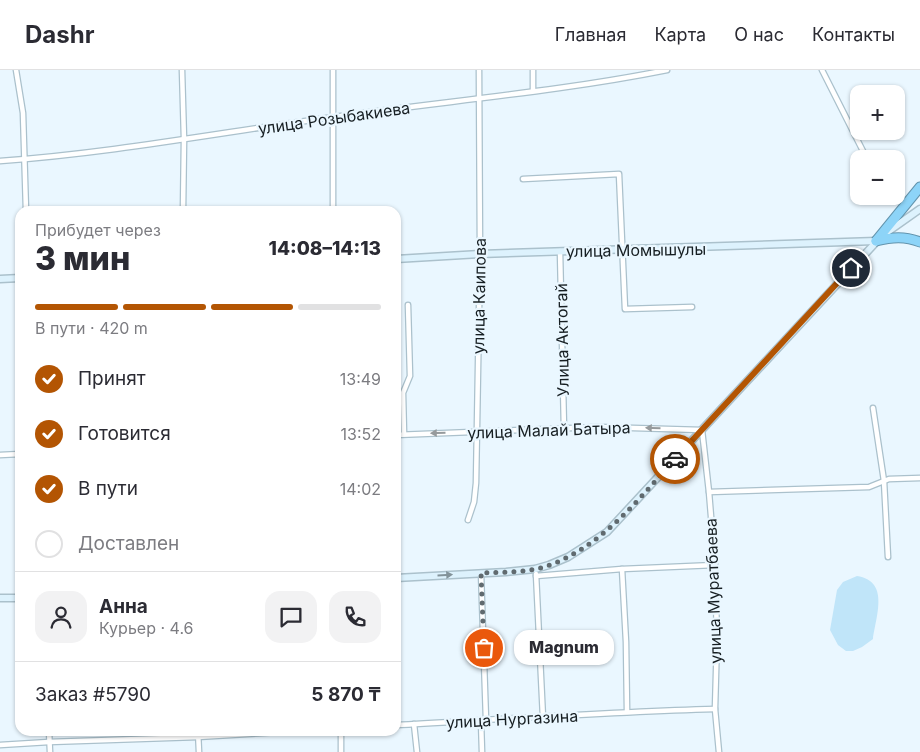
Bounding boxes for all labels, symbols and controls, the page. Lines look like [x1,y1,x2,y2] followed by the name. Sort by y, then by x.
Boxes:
[25,20,94,49] text: Dashr
[555,24,626,45] text: Главная
[654,24,706,45] text: Карта
[734,24,784,45] text: О нас
[812,24,895,45] text: Контакты
[850,85,905,205] map controls
[850,85,905,140] button: +
[257,97,411,139] street label: улица Розыбакиева
[850,150,905,205] button: −
[35,220,161,240] text: Прибудет через
[269,237,381,260] text: 14:08–14:13
[468,238,490,354] street label: улица Каипова
[35,239,130,278] text: 3 мин
[566,239,706,261] street label: улица Момышулы
[830,247,872,289] pin
[837,254,865,282] icon: home
[551,283,573,397] street label: Улица Актогай
[35,318,148,338] text: В пути · 420 m
[35,365,63,393] icon: check
[78,367,146,390] text: Принят
[340,369,381,389] text: 13:49
[467,417,631,443] street label: улица Малай Батыра
[35,420,63,448] icon: check
[78,422,171,445] text: Готовится
[341,424,381,444] text: 13:52
[645,424,661,432] one-way arrow
[430,430,446,438] one-way arrow
[650,434,700,484] courier
[661,445,689,473] icon: car
[35,475,63,503] icon: check
[78,477,138,500] text: В пути
[340,479,381,499] text: 14:02
[700,518,726,664] street label: улица Муратбаева
[78,532,179,555] text: Доставлен
[437,571,453,579] one-way arrow
[35,591,87,643] button: person
[265,591,317,643] button: chat
[329,591,381,643] button: phone
[99,595,148,618] text: Анна
[99,618,194,638] text: Курьер · 4.6
[463,627,505,669] pin
[514,630,614,666] callout: Magnum
[470,634,498,662] icon: bag
[529,637,599,657] text: Magnum
[35,683,151,706] text: Заказ #5790
[311,683,381,706] text: 5 870 ₸
[445,706,579,732] street label: улица Нургазина

